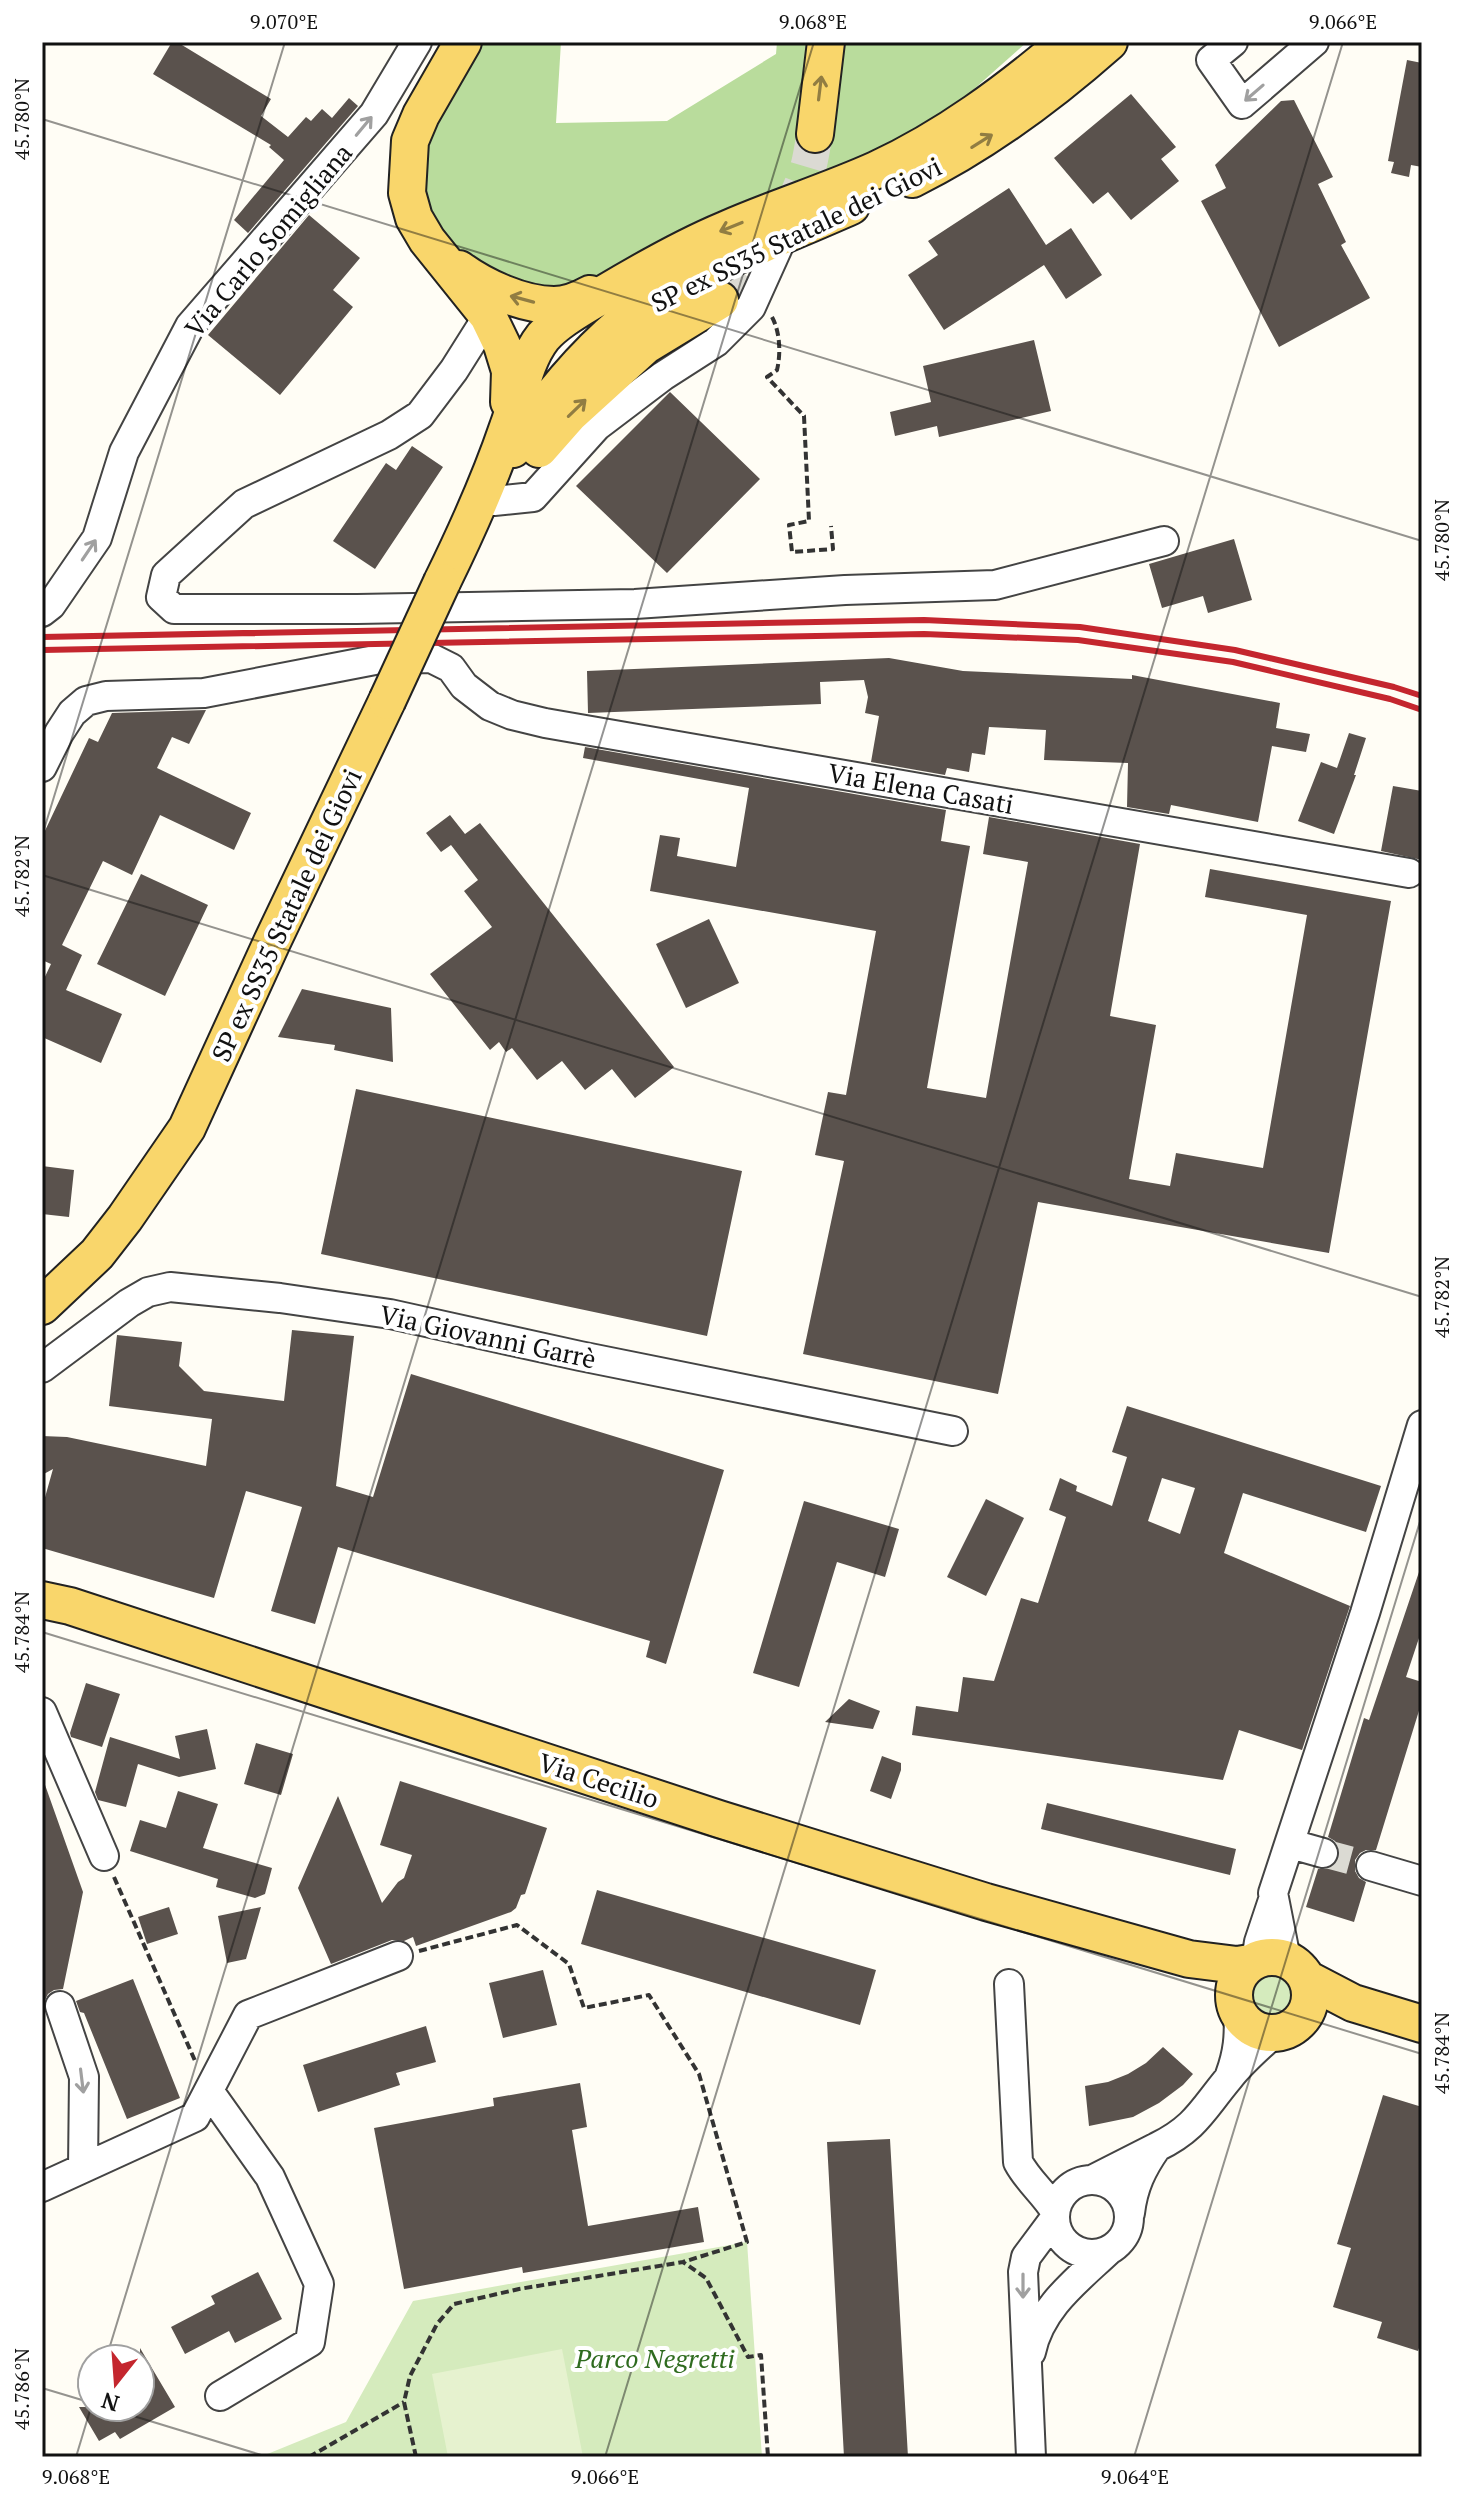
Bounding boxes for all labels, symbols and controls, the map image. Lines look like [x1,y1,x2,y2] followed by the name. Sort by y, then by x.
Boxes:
[250,8,318,35] text: 9.070°E
[779,8,847,35] text: 9.068°E
[1309,8,1377,35] text: 9.066°E
[813,76,828,101] one-way arrow
[8,78,35,160] text: 45.780°N
[1245,84,1265,102] one-way arrow
[355,116,373,136] one-way arrow
[971,132,993,149] one-way arrow
[177,136,359,344] street label: Via Carlo Somigliana
[645,149,947,319] street label: SP ex SS35 Statale dei Giovi
[719,221,744,236] one-way arrow
[510,290,536,305] one-way arrow
[567,398,587,417] one-way arrow
[1428,499,1455,581] text: 45.780°N
[80,539,97,561] one-way arrow
[826,755,1016,821] street label: Via Elena Casati
[203,763,369,1067] street label: SP ex SS35 Statale dei Giovi
[8,835,35,917] text: 45.782°N
[1428,1256,1455,1338] text: 45.782°N
[377,1296,599,1376] street label: Via Giovanni Garrè
[8,1591,35,1673] text: 45.784°N
[535,1745,663,1815] street label: Via Cecilio
[1428,2012,1455,2094] text: 45.784°N
[75,2067,90,2093] one-way arrow
[1015,2272,1031,2299] one-way arrow
[574,2341,735,2375] park label: Parco Negretti
[76,2343,156,2423] north arrow
[8,2348,35,2430] text: 45.786°N
[97,2386,122,2419] text: N
[42,2463,110,2490] text: 9.068°E
[571,2463,639,2490] text: 9.066°E
[1101,2463,1169,2490] text: 9.064°E

